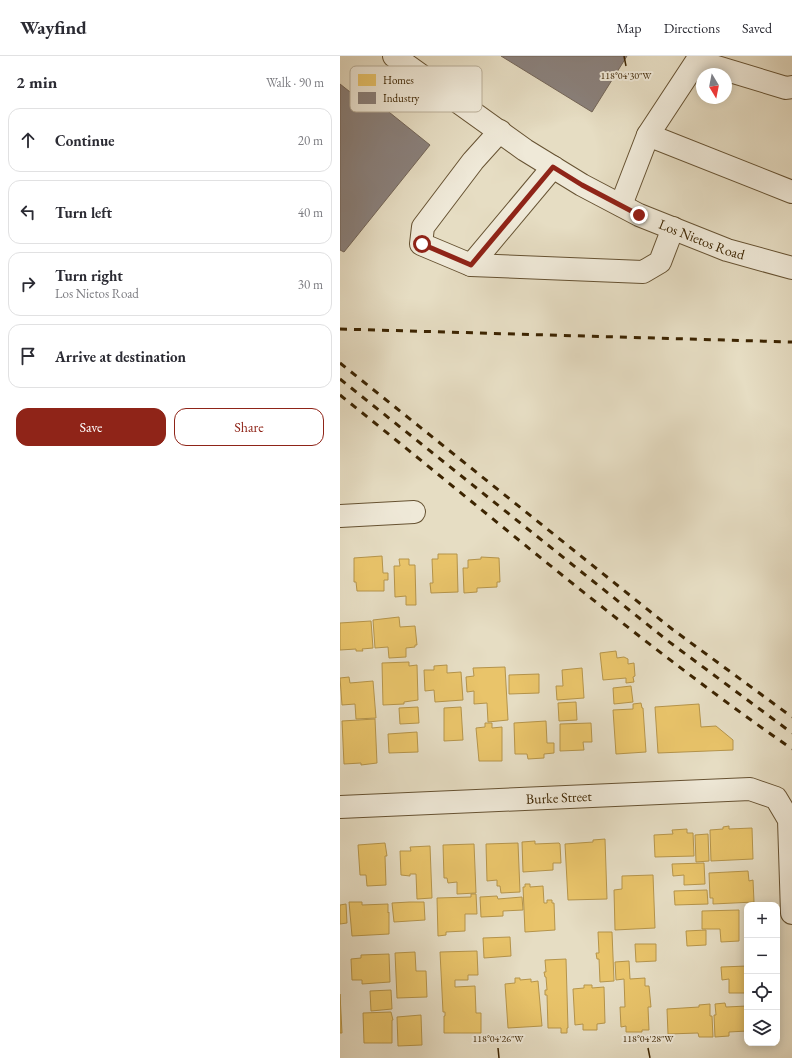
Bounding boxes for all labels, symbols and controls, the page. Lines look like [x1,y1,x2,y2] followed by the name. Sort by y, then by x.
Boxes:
[20,15,87,40] text: Wayfind
[616,19,642,37] text: Map
[664,19,720,37] text: Directions
[742,19,772,37] text: Saved
[350,66,482,112] legend
[696,68,732,104] north arrow
[601,69,652,82] text: 118°04'30"W
[16,71,57,93] text: 2 min
[383,73,414,87] text: Homes
[266,74,324,91] text: Walk · 90 m
[383,91,420,105] text: Industry
[17,129,39,151] icon: ahead
[55,131,115,150] text: Continue
[298,132,323,149] text: 20 m
[17,201,39,223] icon: left
[55,203,112,222] text: Turn left
[298,204,323,221] text: 40 m
[630,206,648,224] route end
[656,215,748,264] street label: Los Nietos Road
[413,235,431,253] route start
[55,266,123,285] text: Turn right
[17,273,39,295] icon: right
[298,276,323,293] text: 30 m
[55,285,139,302] text: Los Nietos Road
[17,345,39,367] icon: arrive
[55,347,186,366] text: Arrive at destination
[16,408,166,446] button: Save
[174,408,324,446] button: Share
[525,787,593,808] street label: Burke Street
[744,902,780,1046] map controls
[744,902,780,938] button: +
[744,938,780,974] button: −
[744,974,780,1010] button: locate
[744,1010,780,1046] button: layers
[473,1032,524,1045] text: 118°04'26"W
[623,1032,674,1045] text: 118°04'28"W

